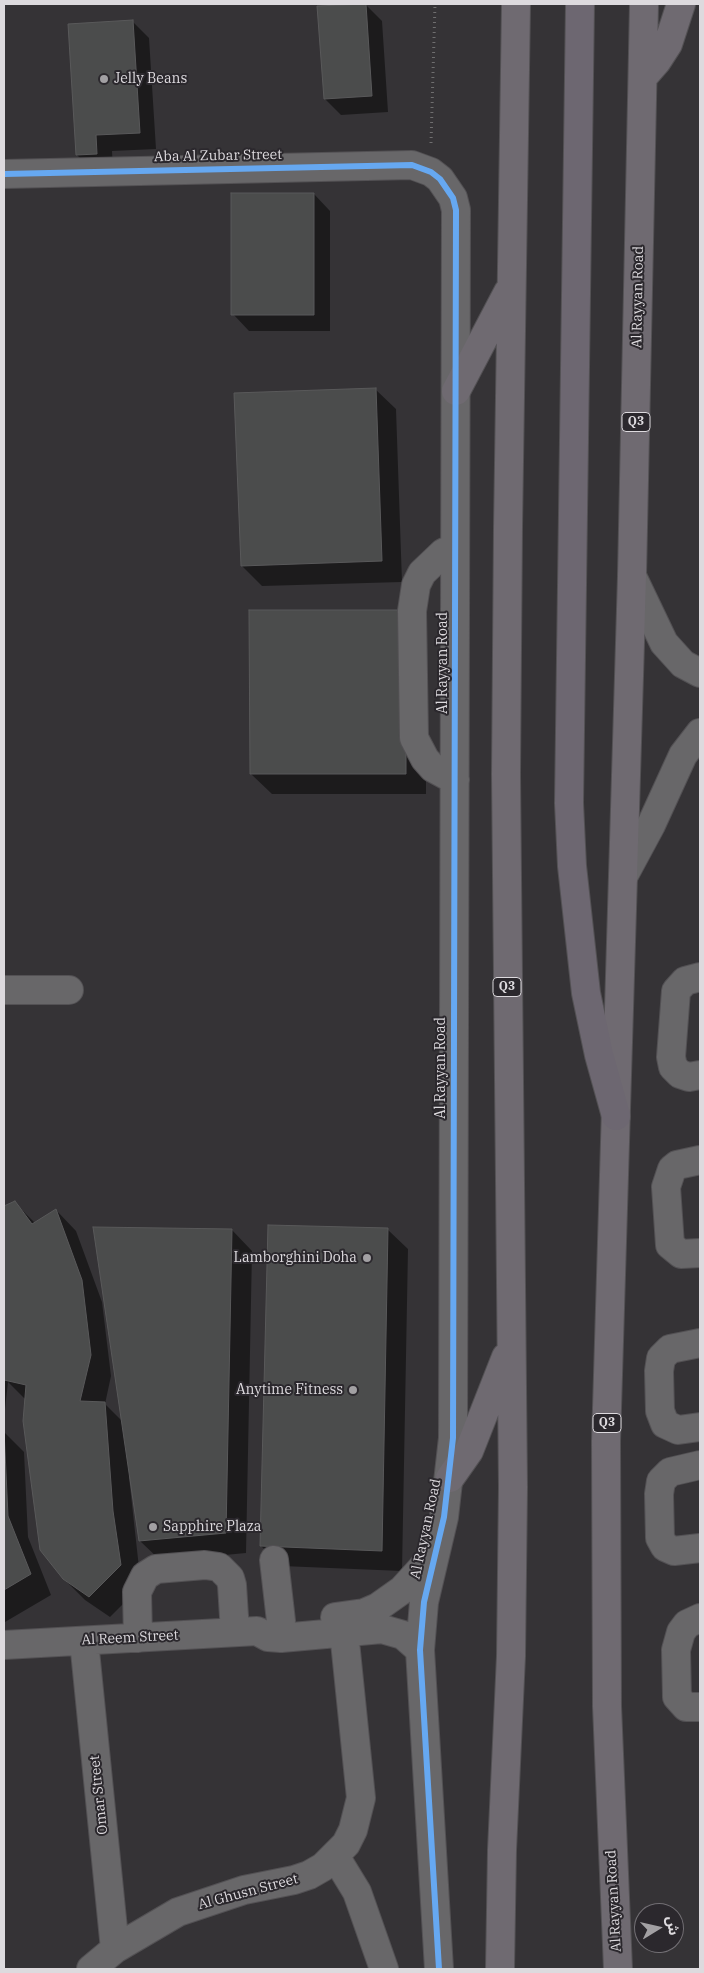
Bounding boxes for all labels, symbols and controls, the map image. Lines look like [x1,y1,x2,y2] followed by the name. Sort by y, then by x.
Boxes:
[114,71,187,87] place label: Jelly Beans
[98,73,110,85] marker: Jelly Beans
[154,146,282,166] street label: Aba Al Zubar Street
[629,246,647,348] street label: Al Rayyan Road
[622,412,650,432] road number: Q3
[435,612,451,714] street label: Al Rayyan Road
[493,978,521,996] road number: Q3
[433,1017,449,1119] street label: Al Rayyan Road
[234,1250,357,1266] place label: Lamborghini Doha
[361,1252,373,1264] marker: Lamborghini Doha
[236,1382,343,1398] place label: Anytime Fitness
[347,1384,359,1396] marker: Anytime Fitness
[593,1414,621,1432] road number: Q3
[407,1477,445,1581] street label: Al Rayyan Road
[163,1519,261,1535] place label: Sapphire Plaza
[147,1521,159,1533] marker: Sapphire Plaza
[81,1627,179,1649] street label: Al Reem Street
[86,1754,112,1836] street label: Omar Street
[603,1850,625,1952] street label: Al Rayyan Road
[196,1871,300,1913] street label: Al Ghusn Street
[634,1903,684,1953] north arrow
[662,1915,683,1937] text: ش

